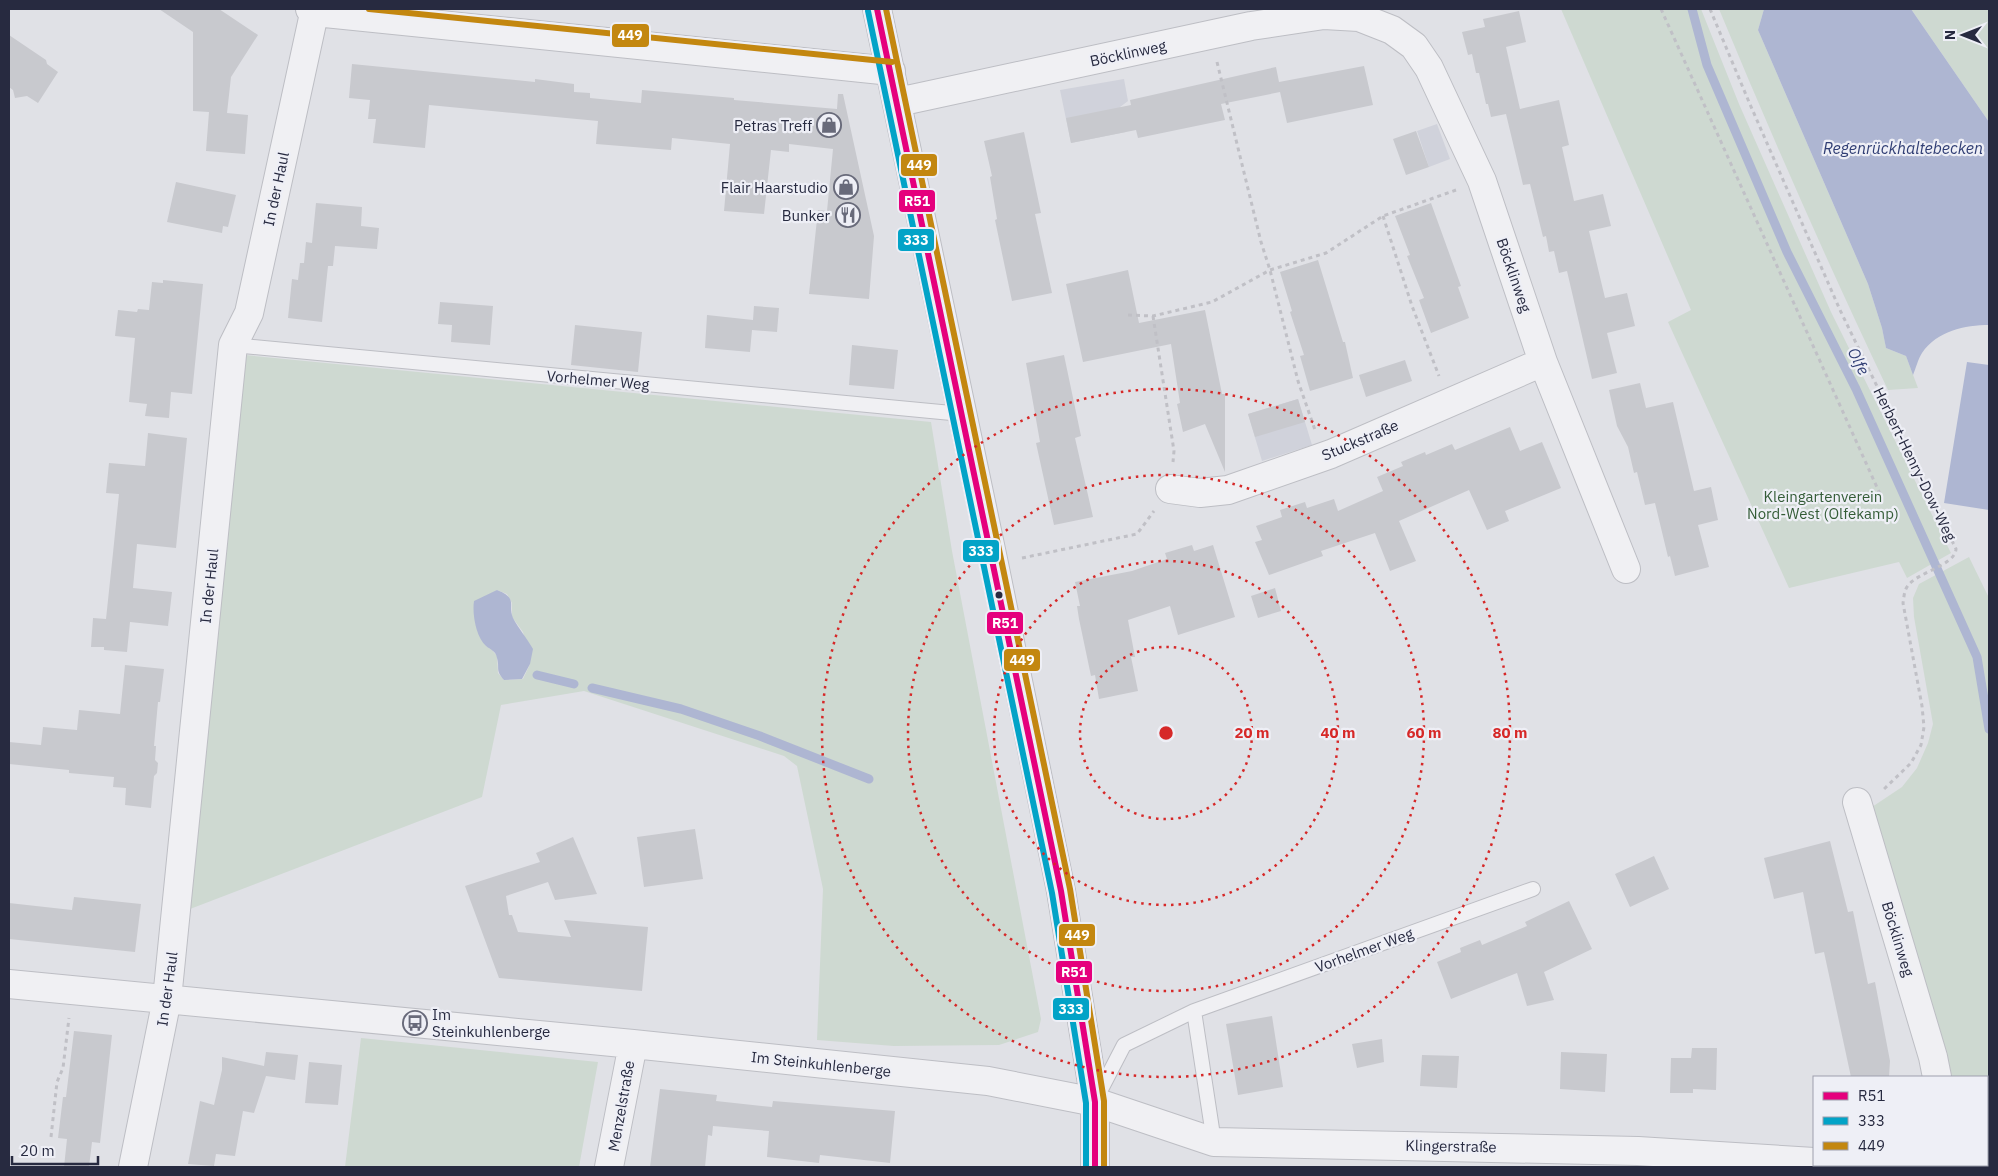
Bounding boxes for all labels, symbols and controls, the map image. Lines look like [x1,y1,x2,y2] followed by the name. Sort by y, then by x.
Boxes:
[1938,10,1988,60] north arrow
[611,23,650,48] line badge: 449
[617,26,643,44] text: 449
[1941,30,1959,40] text: N
[1088,36,1168,70] street label: Böcklinweg
[816,112,842,138] shop icon: Petras Treff
[734,116,812,135] place label: Petras Treff
[1823,138,1983,158] water label: Regenrückhaltebecken
[259,150,293,228] street label: In der Haul
[900,153,938,177] line badge: 449
[906,156,932,174] text: 449
[833,174,859,200] shop icon: Flair Haarstudio
[721,178,828,197] place label: Flair Haarstudio
[898,189,936,213] line badge: R51
[904,192,931,210] text: R51
[835,202,861,228] restaurant icon: Bunker
[782,206,830,225] place label: Bunker
[897,228,935,252] line badge: 333
[903,231,929,249] text: 333
[1492,235,1536,315] street label: Böcklinweg
[1844,344,1874,378] water label: Olfe
[546,366,650,394] street label: Vorhelmer Weg
[1869,384,1961,544] street label: Herbert-Henry-Dow-Weg
[1319,415,1401,465] street label: Stuckstraße
[1747,487,1899,523] park label: Kleingartenverein Nord-West (Olfekamp)
[962,539,1000,563] line badge: 333
[968,542,994,560] text: 333
[196,548,222,624] street label: In der Haul
[994,590,1004,600] unlabelled marker
[986,611,1024,635] line badge: R51
[992,614,1019,632] text: R51
[1003,648,1041,672] line badge: 449
[1009,651,1035,669] text: 449
[1235,723,1269,742] text: 20 m
[1321,723,1355,742] text: 40 m
[1407,723,1441,742] text: 60 m
[1493,723,1527,742] text: 80 m
[1157,724,1175,742] centre of rings
[1878,899,1918,979] street label: Böcklinweg
[1058,923,1096,947] line badge: 449
[1312,923,1416,977] street label: Vorhelmer Weg
[1064,926,1090,944] text: 449
[152,950,182,1028] street label: In der Haul
[1055,960,1093,984] line badge: R51
[1061,963,1088,981] text: R51
[1052,997,1090,1021] line badge: 333
[1058,1000,1084,1018] text: 333
[432,1005,550,1041] place label: Im Steinkuhlenberge
[402,1010,428,1036] bus stop icon: Im Steinkuhlenberge
[750,1047,892,1081] street label: Im Steinkuhlenberge
[604,1059,638,1153] street label: Menzelstraße
[1813,1076,1988,1166] legend
[1858,1086,1886,1105] text: R51
[1858,1111,1885,1130] text: 333
[12,1134,99,1166] scale bar
[1405,1136,1497,1156] street label: Klingerstraße
[1858,1136,1885,1155] text: 449
[20,1141,55,1160] text: 20 m

